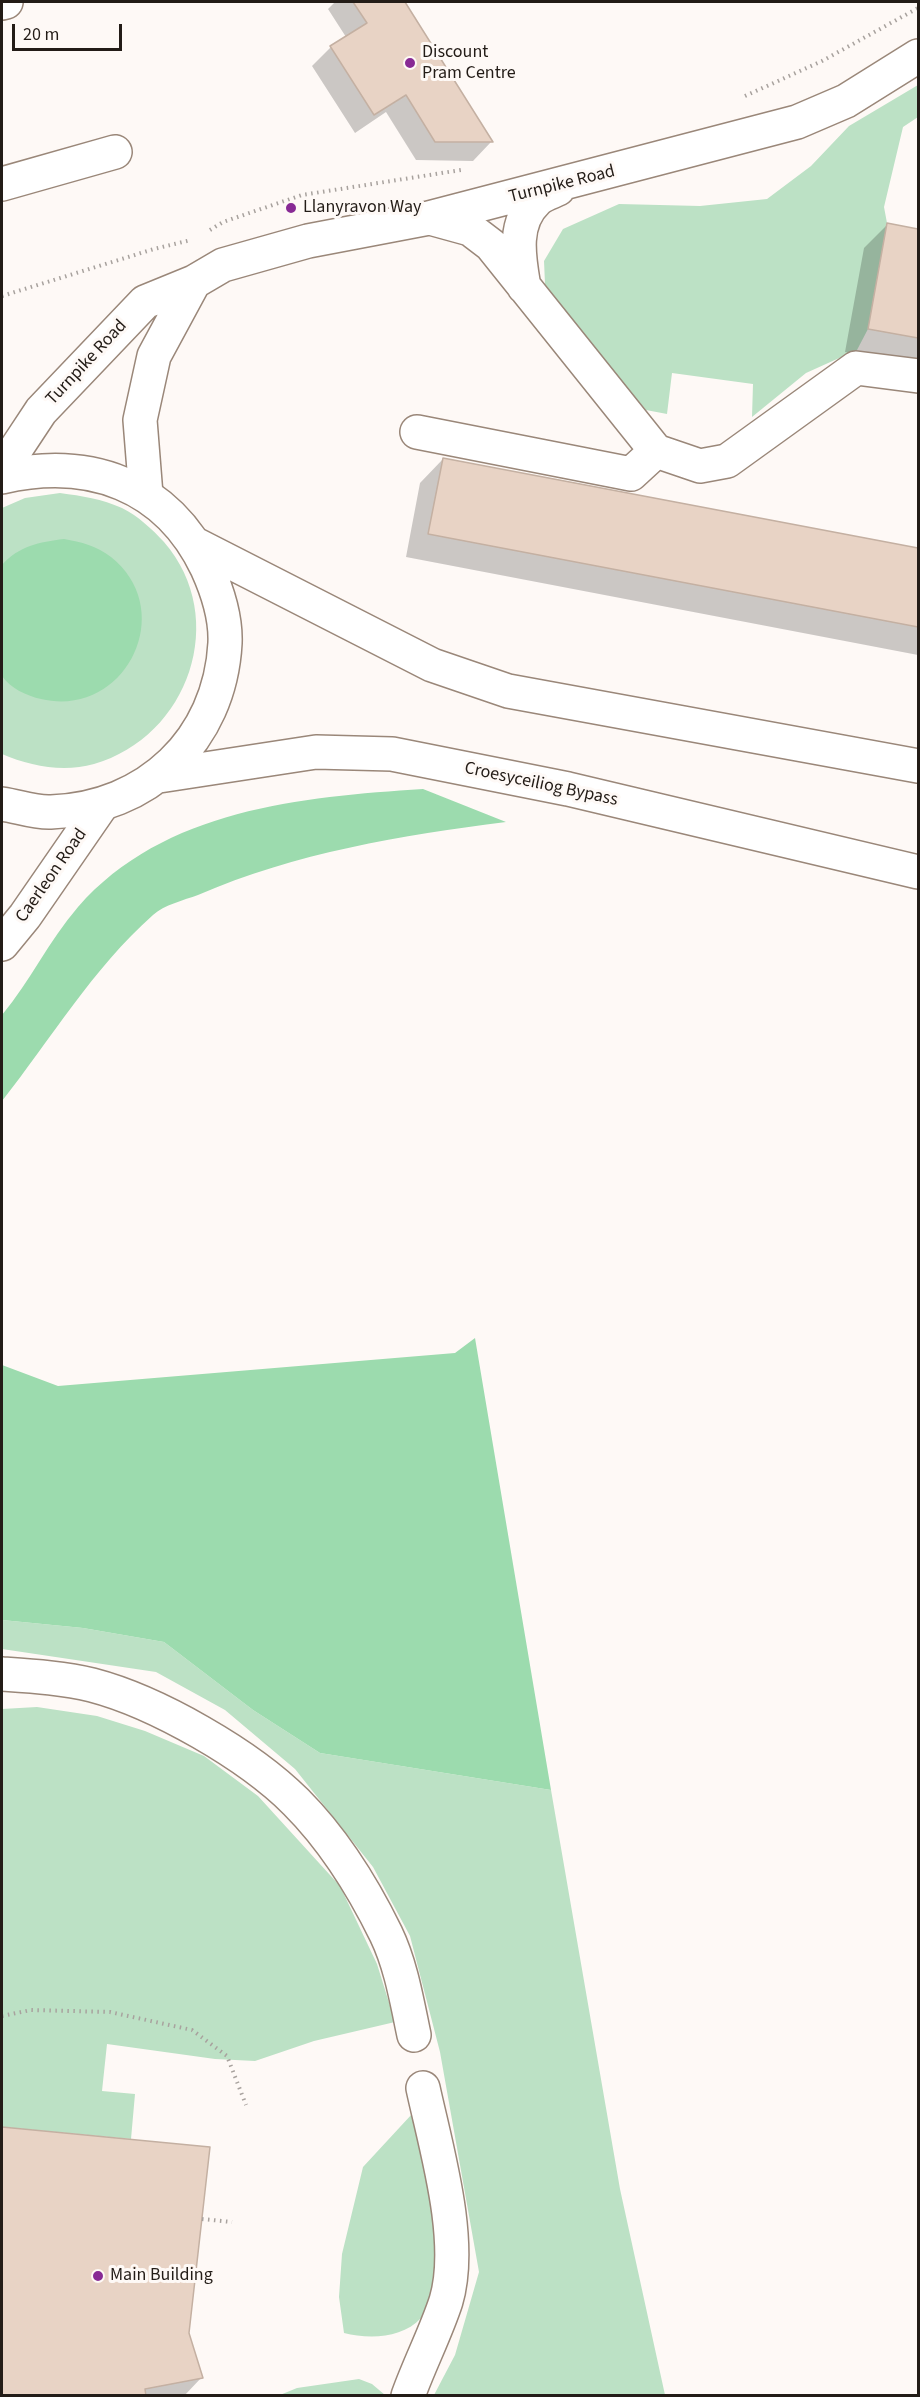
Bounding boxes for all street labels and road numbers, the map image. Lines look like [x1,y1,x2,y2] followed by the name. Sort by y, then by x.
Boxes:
[507,161,617,209] street label: Turnpike Road
[42,316,132,410] street label: Turnpike Road
[462,758,620,812] street label: Croesyceiliog Bypass
[12,825,92,927] street label: Caerleon Road

